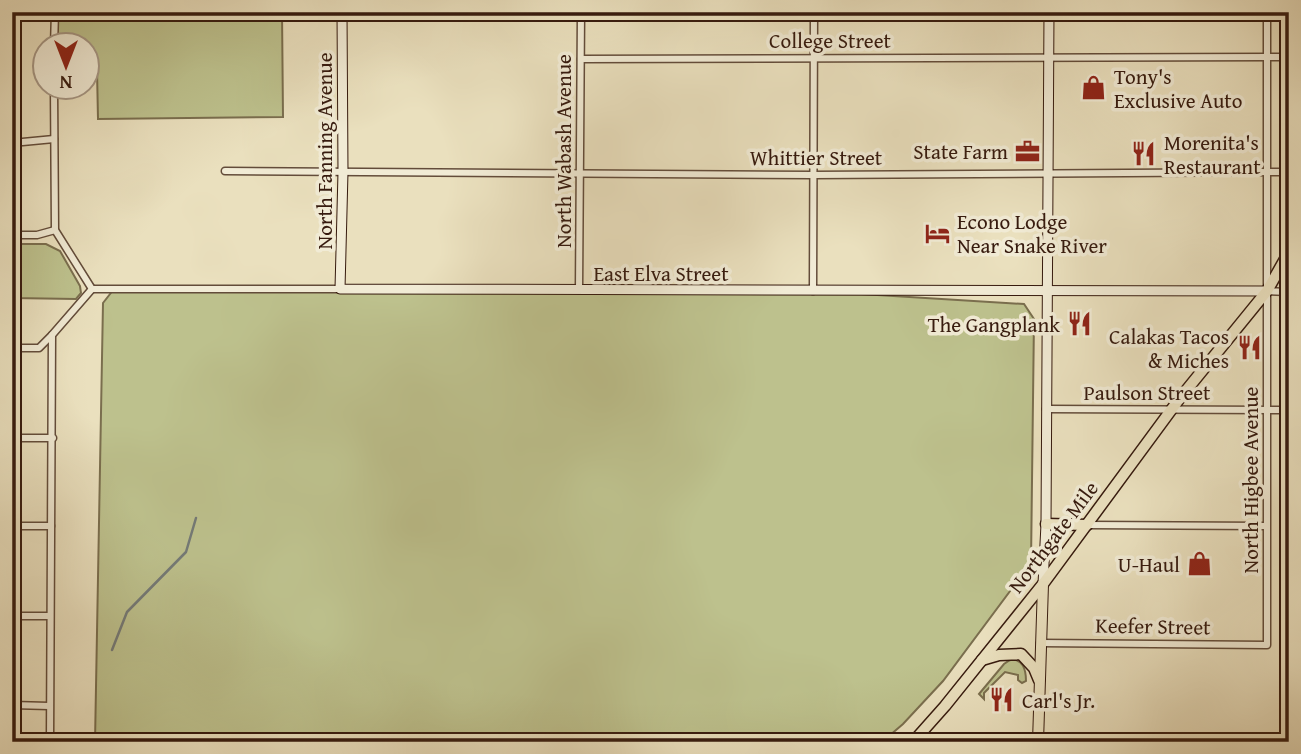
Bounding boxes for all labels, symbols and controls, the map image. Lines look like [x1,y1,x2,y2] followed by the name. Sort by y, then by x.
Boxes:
[769,25,891,56] street label: College Street
[32,32,102,102] north arrow
[309,52,340,250] street label: North Fanning Avenue
[548,54,579,248] street label: North Wabash Avenue
[1114,61,1242,116] place label: Tony's Exclusive Auto
[59,69,72,97] text: N
[1080,74,1108,102] shop icon: Tony's Exclusive Auto
[1164,127,1261,182] place label: Morenita's Restaurant
[913,136,1008,167] place label: State Farm
[1014,137,1042,165] office icon: State Farm
[1130,140,1158,168] restaurant icon: Morenita's Restaurant
[750,142,883,173] street label: Whittier Street
[957,206,1107,261] place label: Econo Lodge Near Snake River
[923,219,951,247] hotel icon: Econo Lodge Near Snake River
[593,258,729,289] street label: East Elva Street
[928,309,1060,340] place label: The Gangplank
[1066,310,1094,338] restaurant icon: The Gangplank
[1109,321,1229,376] place label: Calakas Tacos & Miches
[1235,334,1263,362] restaurant icon: Calakas Tacos & Miches
[1083,377,1211,408] street label: Paulson Street
[1235,386,1266,573] street label: North Higbee Avenue
[1000,474,1106,600] street label: Northgate Mile
[1118,549,1180,580] place label: U-Haul
[1186,550,1214,578] shop icon: U-Haul
[1095,609,1211,643] street label: Keefer Street
[1022,685,1095,716] place label: Carl's Jr.
[988,686,1016,714] restaurant icon: Carl's Jr.

